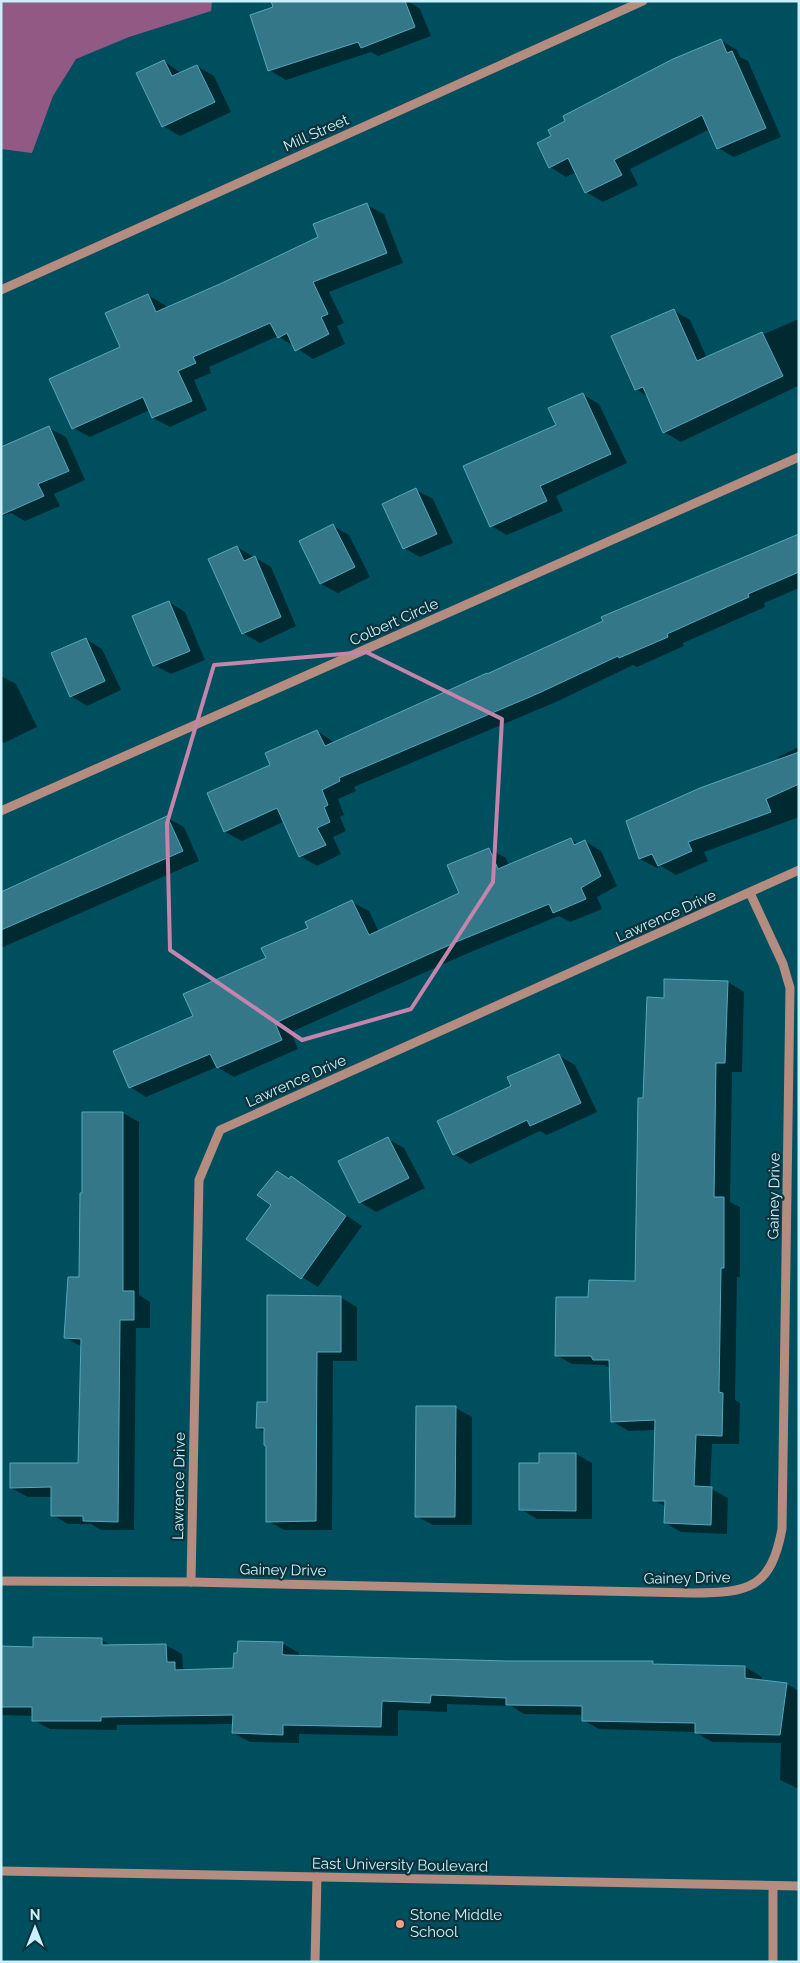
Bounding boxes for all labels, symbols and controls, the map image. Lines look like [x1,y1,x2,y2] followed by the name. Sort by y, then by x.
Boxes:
[281,111,351,155] street label: Mill Street
[347,594,441,650] street label: Colbert Circle
[613,886,719,946] street label: Lawrence Drive
[243,1051,349,1111] street label: Lawrence Drive
[764,1152,784,1240] street label: Gainey Drive
[169,1432,189,1540] street label: Lawrence Drive
[239,1560,327,1580] street label: Gainey Drive
[643,1568,731,1588] street label: Gainey Drive
[312,1854,488,1876] street label: East University Boulevard
[10,1903,60,1953] north arrow
[410,1906,502,1941] place label: Stone Middle School
[30,1907,40,1923] text: N
[394,1918,406,1930] marker: Stone Middle School

